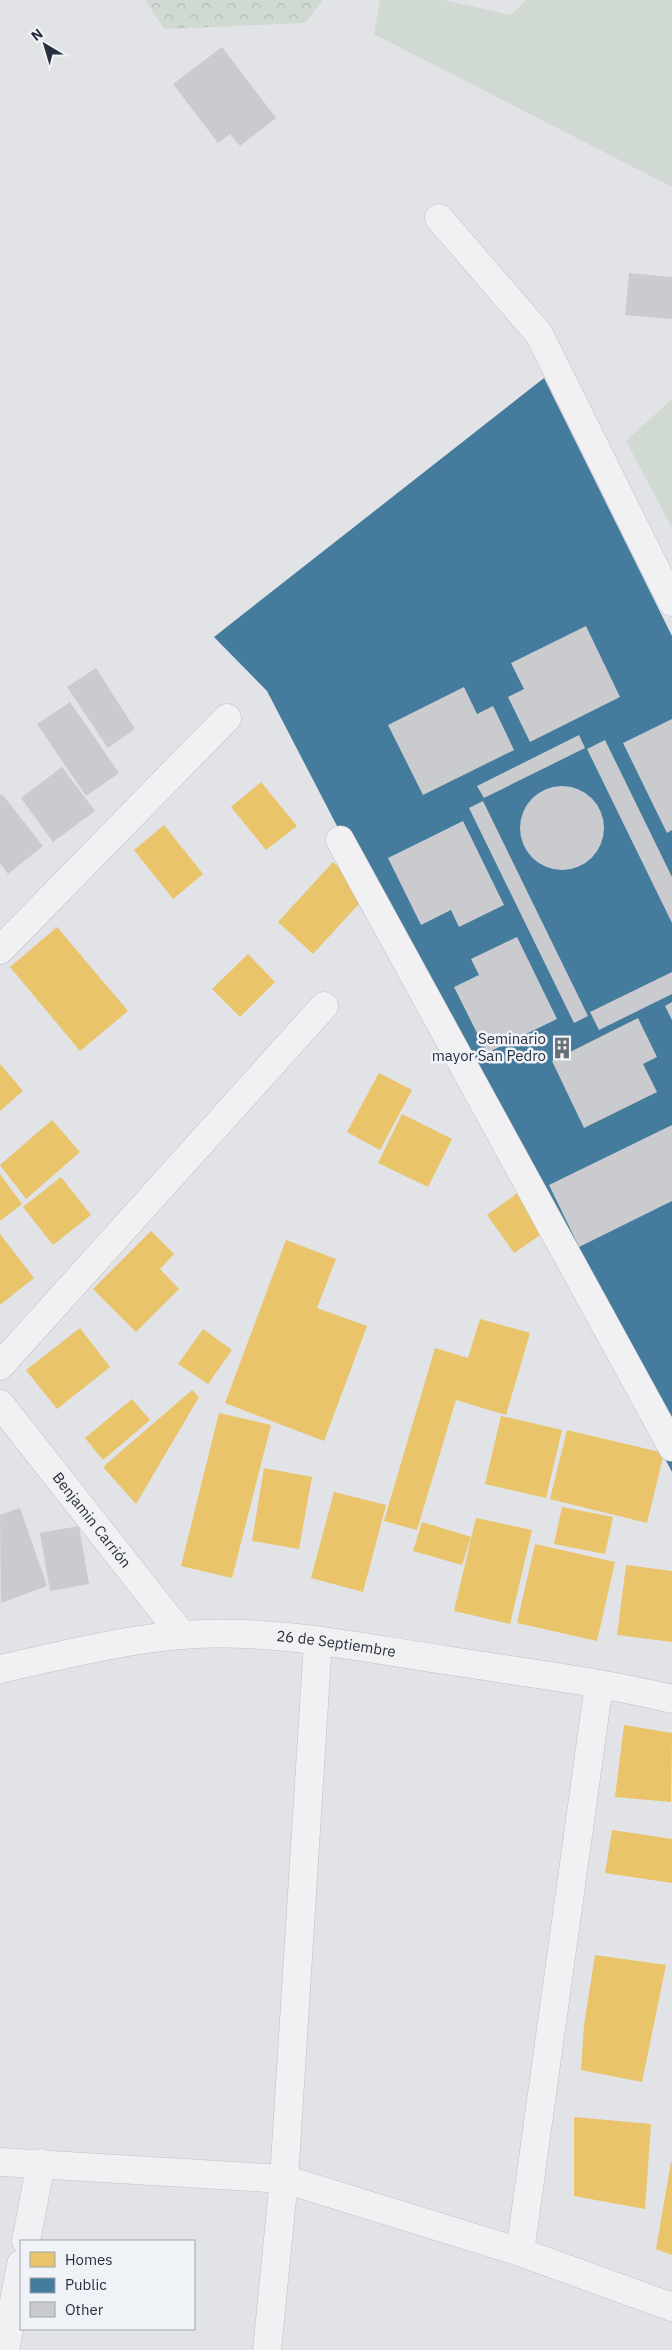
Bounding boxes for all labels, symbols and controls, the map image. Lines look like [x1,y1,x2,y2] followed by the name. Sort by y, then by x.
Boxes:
[20,20,70,70] north arrow
[27,25,47,45] text: N
[432,1029,546,1065] place label: Seminario mayor San Pedro
[549,1035,575,1061] building icon: Seminario mayor San Pedro
[49,1468,135,1572] street label: Benjamin Carrión
[276,1626,397,1661] street label: 26 de Septiembre
[20,2240,195,2330] legend
[65,2250,113,2269] text: Homes
[65,2275,107,2294] text: Public
[65,2300,104,2319] text: Other

